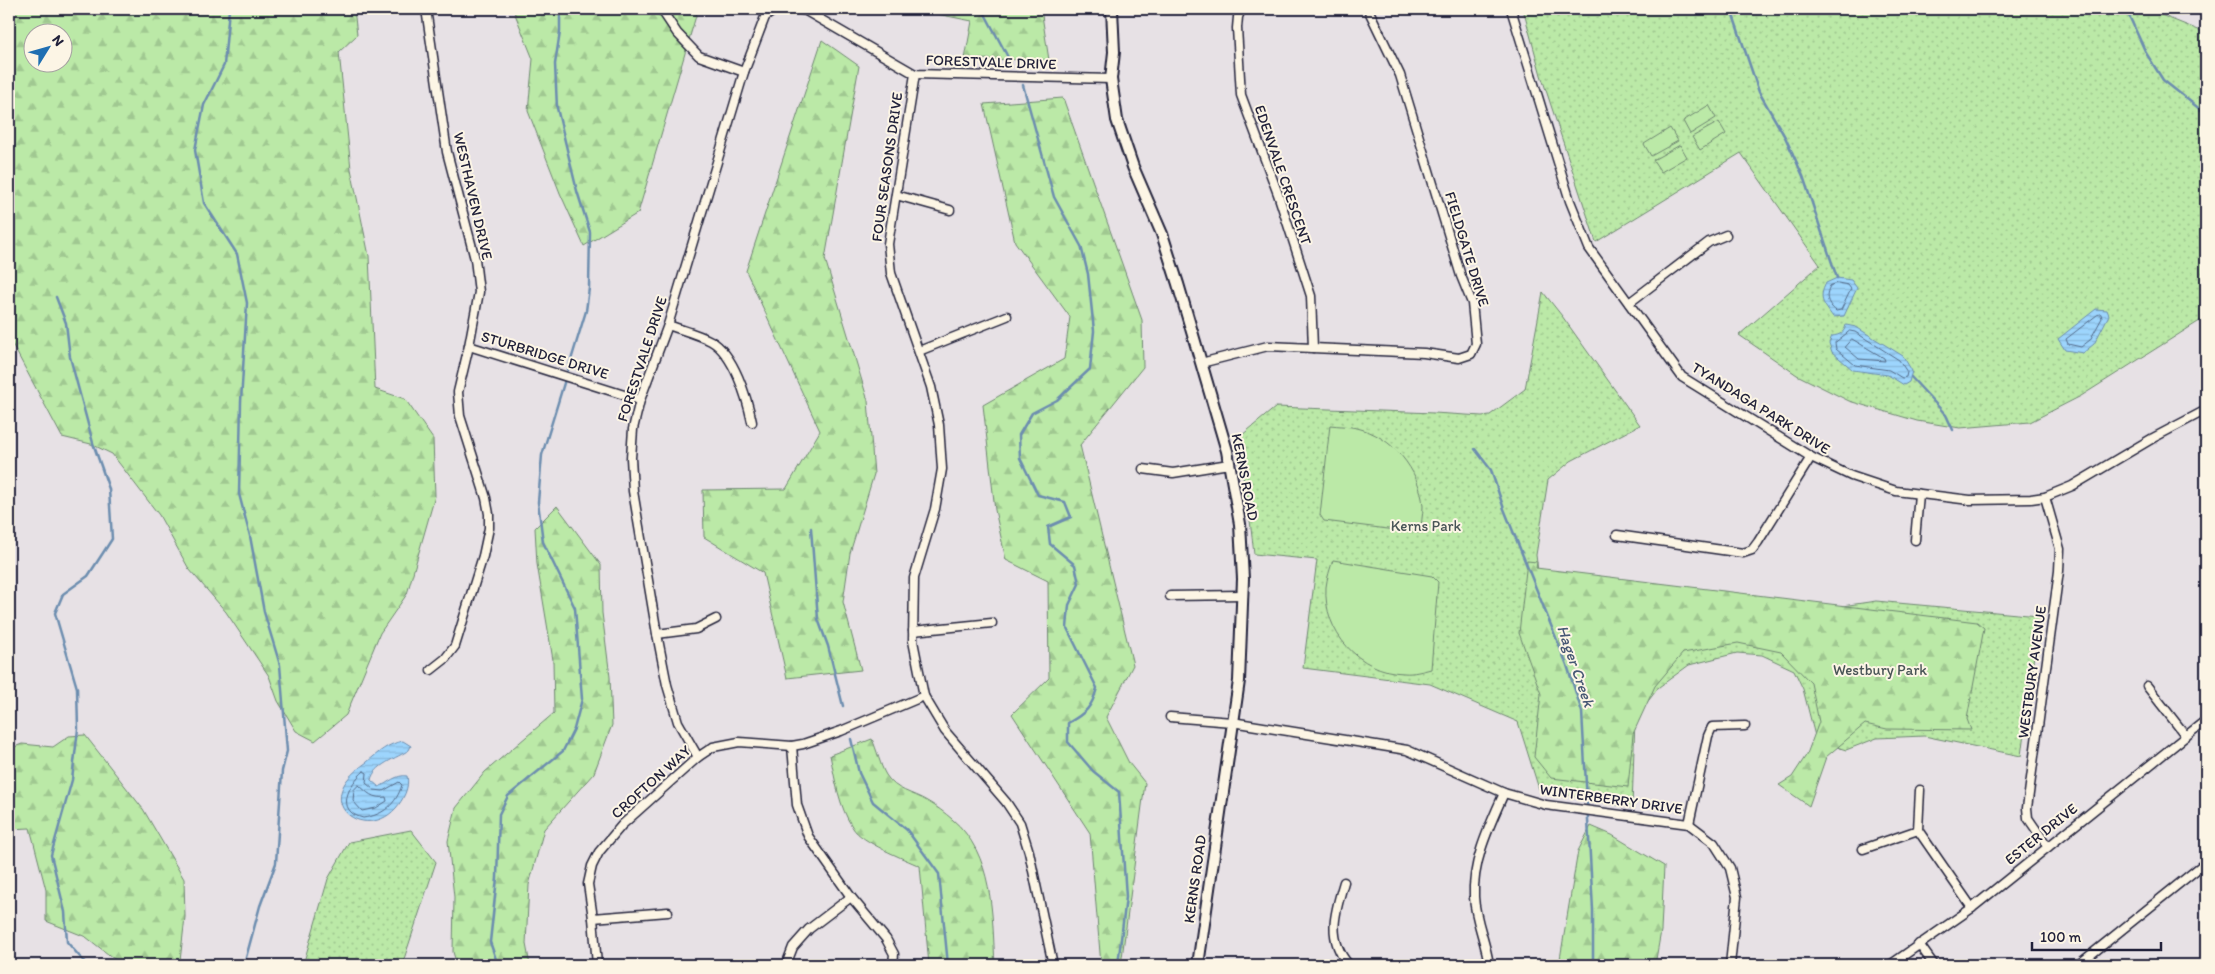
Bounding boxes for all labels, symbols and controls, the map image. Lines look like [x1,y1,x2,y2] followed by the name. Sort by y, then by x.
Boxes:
[22,22,72,72] north arrow
[48,32,68,49] text: N
[925,51,1057,73] street label: FORESTVALE DRIVE
[868,91,906,243] street label: FOUR SEASONS DRIVE
[1251,103,1316,248] street label: EDENVALE CRESCENT
[450,130,496,262] street label: WESTHAVEN DRIVE
[1441,189,1493,309] street label: FIELDGATE DRIVE
[613,294,671,424] street label: FORESTVALE DRIVE
[479,327,611,383] street label: STURBRIDGE DRIVE
[1688,358,1834,458] street label: TYANDAGA PARK DRIVE
[1228,432,1262,522] street label: KERNS ROAD
[1391,517,1461,535] park label: Kerns Park
[2014,604,2050,740] street label: WESTBURY AVENUE
[1553,623,1599,710] water label: Hager Creek
[1833,661,1927,679] park label: Westbury Park
[607,741,695,823] street label: CROFTON WAY
[1538,780,1684,818] street label: WINTERBERRY DRIVE
[2001,799,2081,869] street label: ESTER DRIVE
[1180,834,1210,924] street label: KERNS ROAD
[2032,919,2161,951] scale bar
[2040,928,2082,946] text: 100 m

